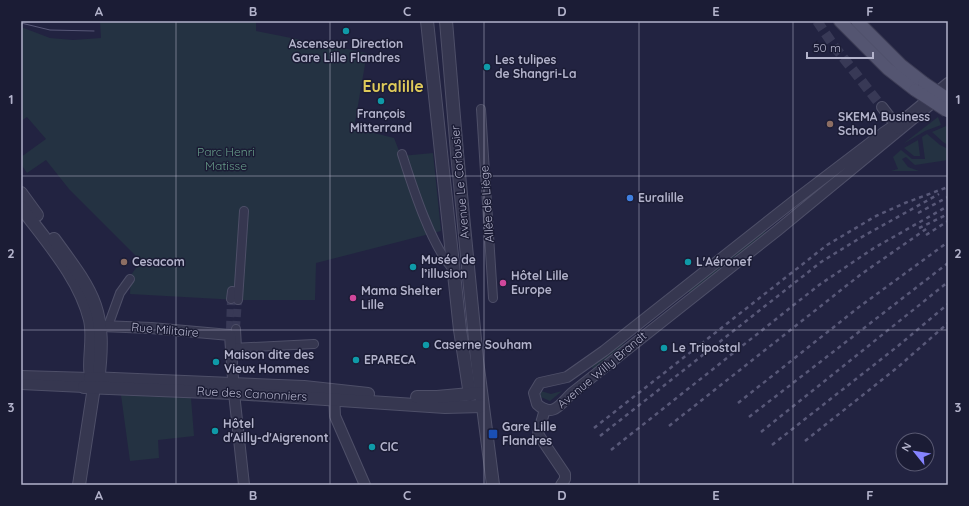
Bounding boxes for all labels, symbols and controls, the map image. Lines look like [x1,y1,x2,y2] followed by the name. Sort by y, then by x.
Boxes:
[95,3,104,19] text: A
[249,3,257,19] text: B
[403,3,411,19] text: C
[557,3,567,19] text: D
[712,3,720,19] text: E
[866,3,874,19] text: F
[341,26,351,36] marker: Ascenseur Direction Gare Lille Flandres
[807,34,873,60] scale bar
[289,36,403,65] place label: Ascenseur Direction Gare Lille Flandres
[813,40,841,55] text: 50 m
[495,52,577,81] place label: Les tulipes de Shangri-La
[482,62,492,72] marker: Les tulipes de Shangri-La
[362,76,424,96] district label: Euralille
[8,91,14,107] text: 1
[955,91,961,107] text: 1
[376,96,386,106] marker: François Mitterrand
[350,106,412,135] place label: François Mitterrand
[838,109,930,138] place label: SKEMA Business School
[825,119,835,129] marker: SKEMA Business School
[447,124,472,240] street label: Avenue Le Corbusier
[197,144,255,173] park label: Parc Henri Matisse
[476,165,497,243] street label: Allée de Liège
[638,190,684,205] place label: Euralille
[625,193,635,203] marker: Euralille
[7,245,15,261] text: 2
[954,245,962,261] text: 2
[421,252,476,281] place label: Musée de l’illusion
[132,254,185,269] place label: Cesacom
[696,254,753,269] place label: L'Aéronef
[119,257,129,267] marker: Cesacom
[683,257,693,267] marker: L'Aéronef
[408,262,418,272] marker: Musée de l’illusion
[511,268,569,297] place label: Hôtel Lille Europe
[498,278,508,288] marker: Hôtel Lille Europe
[361,283,442,312] place label: Mama Shelter Lille
[348,293,358,303] marker: Mama Shelter Lille
[131,319,200,340] street label: Rue Militaire
[554,328,649,411] street label: Avenue Willy Brandt
[434,337,532,352] place label: Caserne Souham
[421,340,431,350] marker: Caserne Souham
[672,340,741,355] place label: Le Tripostal
[659,343,669,353] marker: Le Tripostal
[224,347,314,376] place label: Maison dite des Vieux Hommes
[364,352,416,367] place label: EPARECA
[351,355,361,365] marker: EPARECA
[211,357,221,367] marker: Maison dite des Vieux Hommes
[196,383,308,404] street label: Rue des Canonniers
[8,399,15,415] text: 3
[955,399,962,415] text: 3
[223,416,329,445] place label: Hôtel d'Ailly-d'Aigrenont
[502,419,556,448] place label: Gare Lille Flandres
[210,426,220,436] marker: Hôtel d'Ailly-d'Aigrenont
[487,428,499,440] marker: Gare Lille Flandres
[895,432,935,472] north arrow
[380,439,399,454] place label: CIC
[898,440,914,454] text: N
[367,442,377,452] marker: CIC
[95,487,104,503] text: A
[249,487,257,503] text: B
[403,487,411,503] text: C
[557,487,567,503] text: D
[712,487,720,503] text: E
[866,487,874,503] text: F

